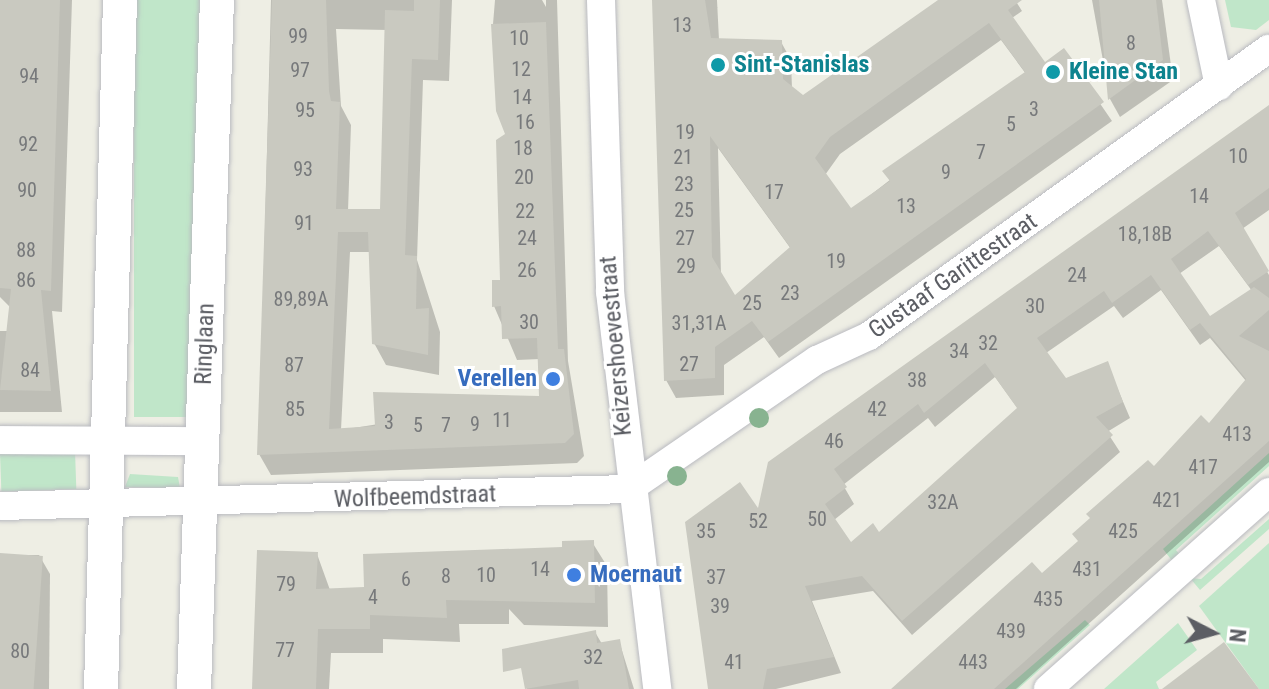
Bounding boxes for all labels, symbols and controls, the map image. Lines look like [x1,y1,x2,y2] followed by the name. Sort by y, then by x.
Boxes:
[672,13,692,37] house number: 13
[288,24,308,48] house number: 99
[509,26,529,50] house number: 10
[1126,31,1136,55] house number: 8
[734,51,869,79] place label: Sint-Stanislas
[709,56,727,74] marker: Sint-Stanislas
[511,57,531,81] house number: 12
[290,58,310,82] house number: 97
[1069,58,1178,86] place label: Kleine Stan
[1044,63,1062,81] marker: Kleine Stan
[19,64,39,88] house number: 94
[512,85,532,109] house number: 14
[1029,97,1039,121] house number: 3
[295,98,315,122] house number: 95
[515,110,535,134] house number: 16
[1006,112,1016,136] house number: 5
[675,120,695,144] house number: 19
[18,132,38,156] house number: 92
[513,136,533,160] house number: 18
[976,140,986,164] house number: 7
[1228,144,1248,168] house number: 10
[673,145,693,169] house number: 21
[293,157,313,181] house number: 93
[941,160,951,184] house number: 9
[514,165,534,189] house number: 20
[674,172,694,196] house number: 23
[17,178,37,202] house number: 90
[764,180,784,204] house number: 17
[1189,184,1209,208] house number: 14
[896,194,916,218] house number: 13
[674,198,694,222] house number: 25
[515,199,535,223] house number: 22
[863,207,1043,345] street label: Gustaaf Garittestraat
[294,211,314,235] house number: 91
[1118,222,1172,246] house number: 18,18B
[517,226,537,250] house number: 24
[675,226,695,250] house number: 27
[16,238,36,262] house number: 88
[826,249,846,273] house number: 19
[676,254,696,278] house number: 29
[594,255,638,437] street label: Keizershoevestraat
[517,258,537,282] house number: 26
[1067,263,1087,287] house number: 24
[16,268,36,292] house number: 86
[780,281,800,305] house number: 23
[274,287,328,311] house number: 89,89A
[742,291,762,315] house number: 25
[1025,294,1045,318] house number: 30
[189,303,221,385] street label: Ringlaan
[519,310,539,334] house number: 30
[672,311,726,335] house number: 31,31A
[978,331,998,355] house number: 32
[949,339,969,363] house number: 34
[679,352,699,376] house number: 27
[284,353,304,377] house number: 87
[20,358,40,382] house number: 84
[458,365,537,393] place label: Verellen
[907,368,927,392] house number: 38
[544,370,562,388] marker: Verellen
[285,397,305,421] house number: 85
[867,397,887,421] house number: 42
[492,408,512,432] house number: 11
[384,410,394,434] house number: 3
[470,412,480,436] house number: 9
[413,413,423,437] house number: 5
[441,413,451,437] house number: 7
[1222,422,1252,446] house number: 413
[824,429,844,453] house number: 46
[1188,455,1218,479] house number: 417
[333,480,497,514] street label: Wolfbeemdstraat
[1152,488,1182,512] house number: 421
[927,490,959,514] house number: 32A
[807,507,827,531] house number: 50
[748,509,768,533] house number: 52
[696,519,716,543] house number: 35
[1108,519,1138,543] house number: 425
[530,557,550,581] house number: 14
[1072,557,1102,581] house number: 431
[590,561,682,589] place label: Moernaut
[476,563,496,587] house number: 10
[441,564,451,588] house number: 8
[706,565,726,589] house number: 37
[565,566,583,584] marker: Moernaut
[401,567,411,591] house number: 6
[276,572,296,596] house number: 79
[368,585,378,609] house number: 4
[1033,587,1063,611] house number: 435
[1173,593,1253,673] north arrow
[710,594,730,618] house number: 39
[996,619,1026,643] house number: 439
[1224,628,1251,644] text: N
[275,638,295,662] house number: 77
[10,639,30,663] house number: 80
[583,645,603,669] house number: 32
[724,650,744,674] house number: 41
[958,650,988,674] house number: 443

